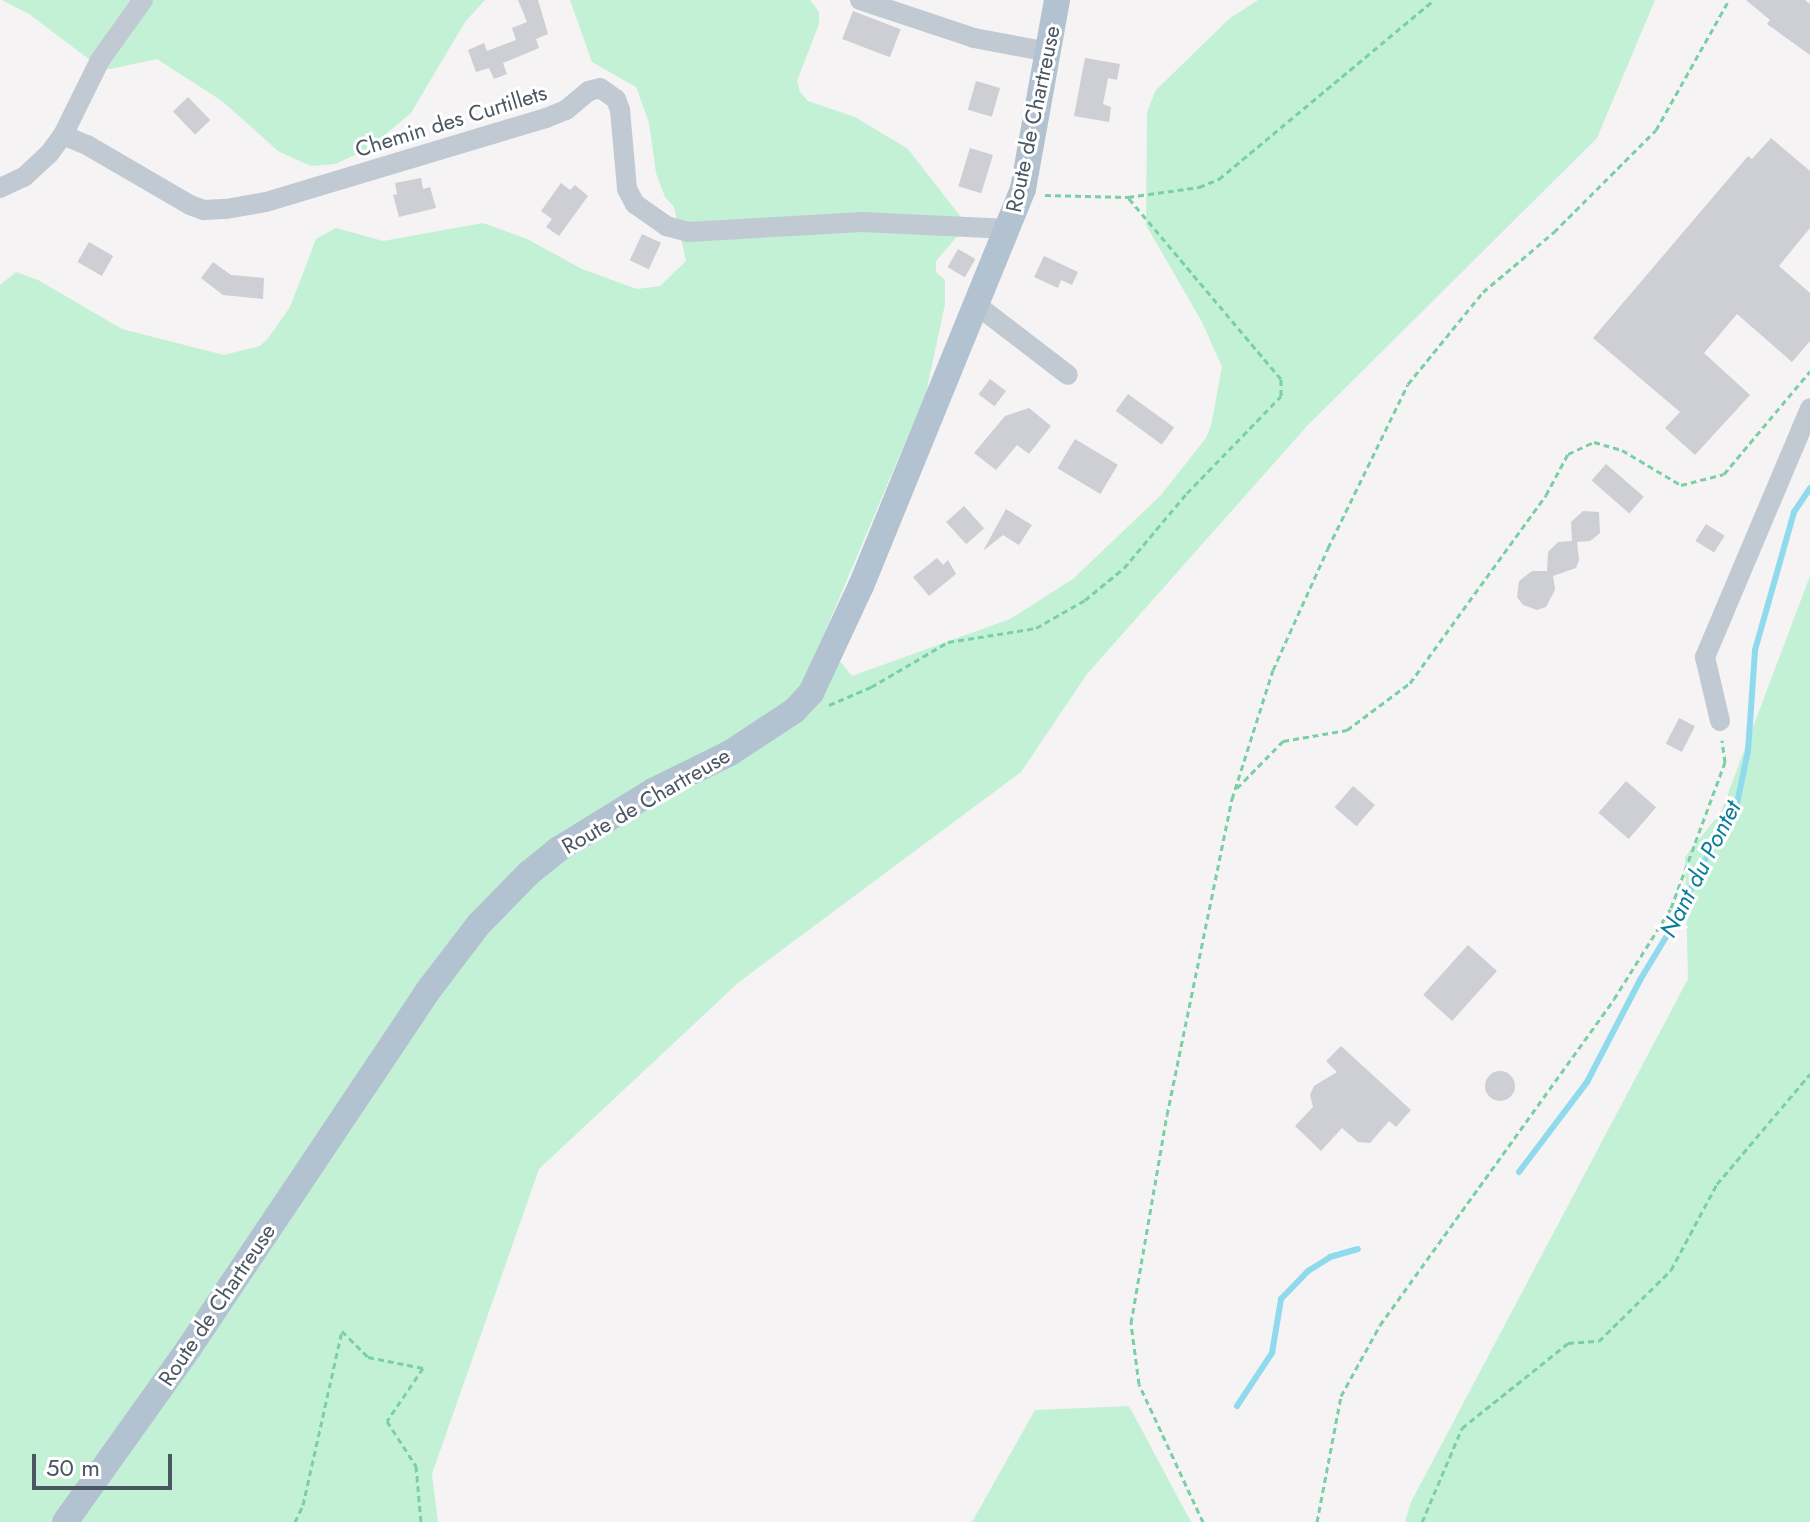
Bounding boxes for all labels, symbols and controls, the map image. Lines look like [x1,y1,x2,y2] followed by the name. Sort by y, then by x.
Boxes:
[1000,23,1066,215] street label: Route de Chartreuse
[352,79,550,163] street label: Chemin des Curtillets
[557,742,735,860] street label: Route de Chartreuse
[1653,796,1747,942] water label: Nant du Pontet
[153,1219,281,1391] street label: Route de Chartreuse
[36,1438,176,1488] scale bar
[46,1450,100,1485] text: 50 m

